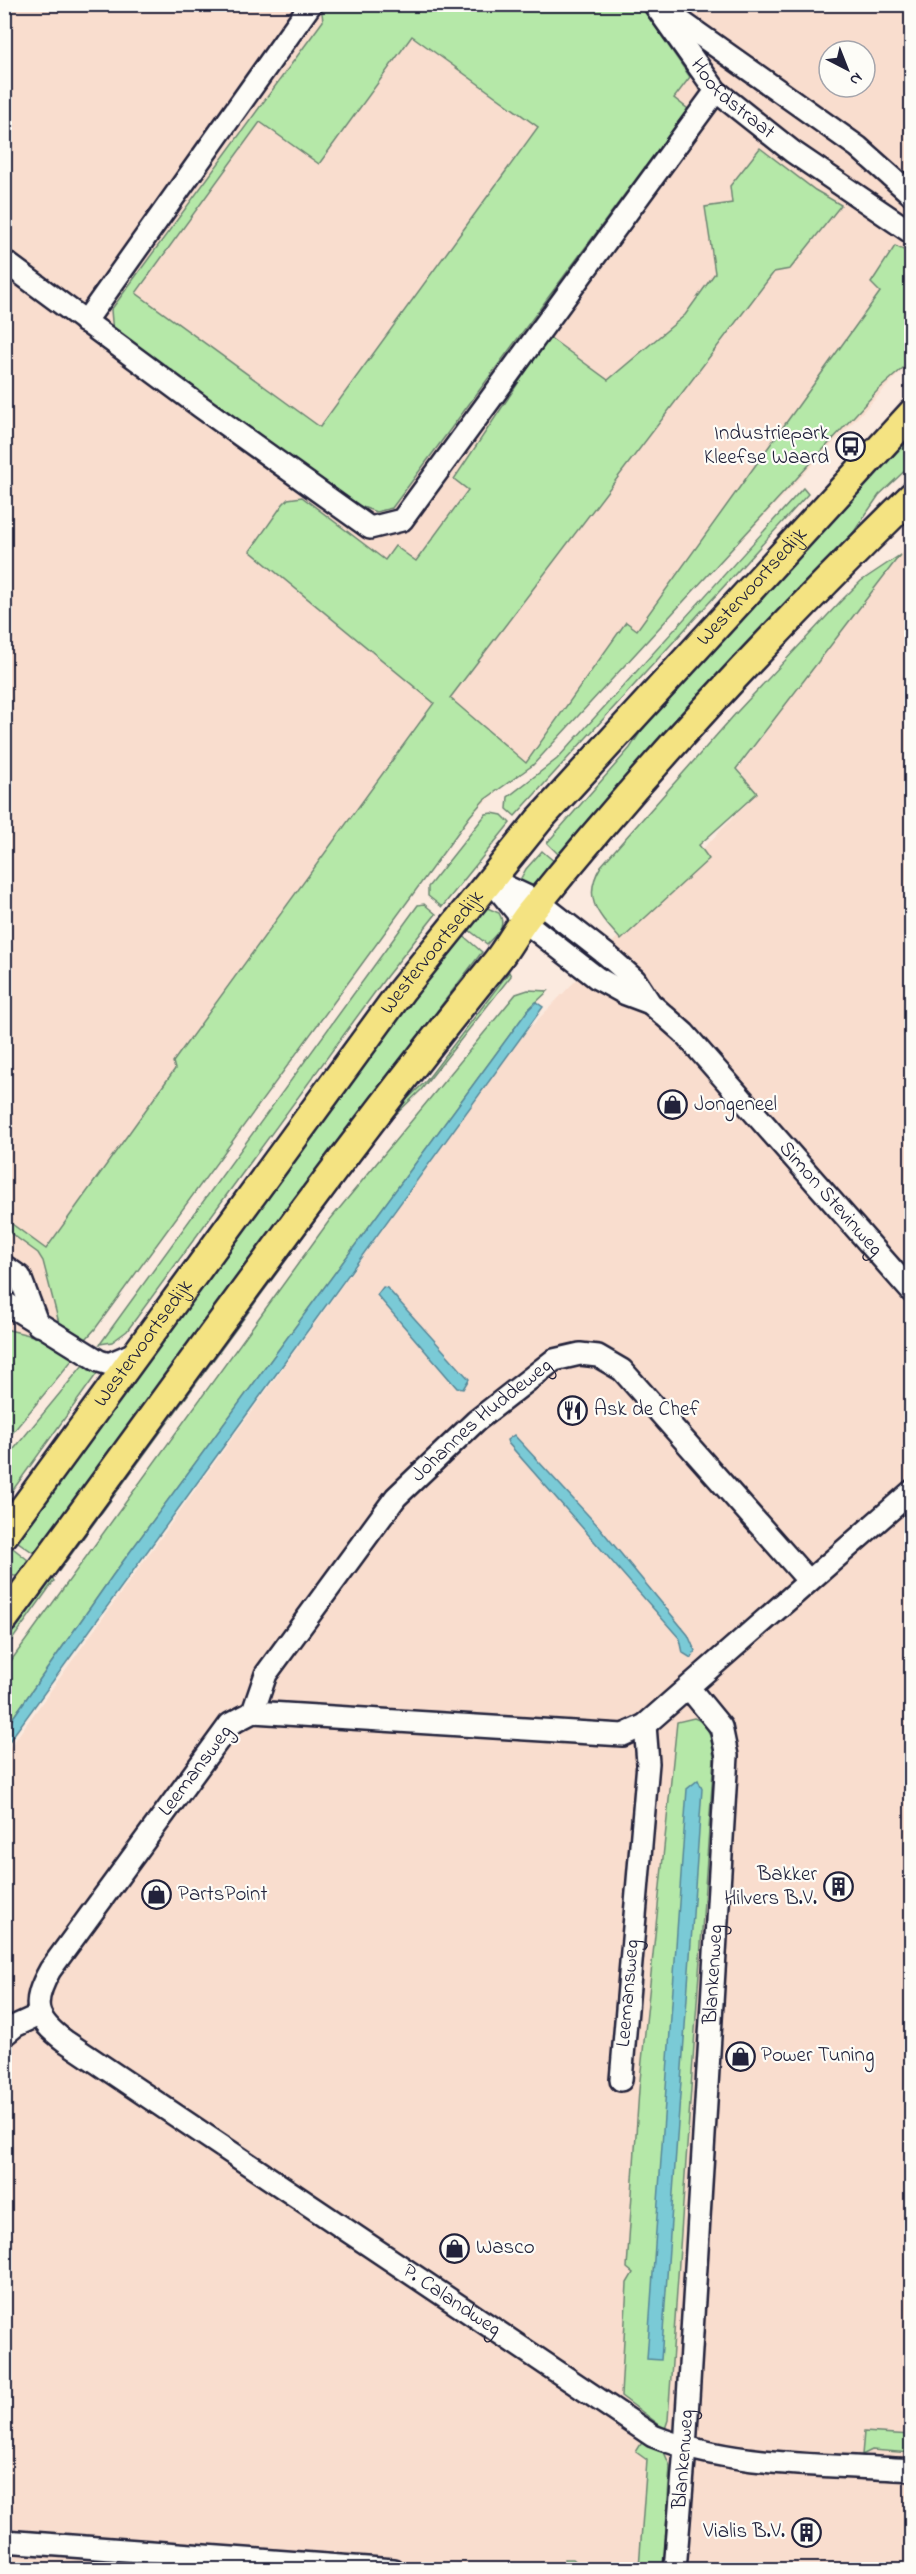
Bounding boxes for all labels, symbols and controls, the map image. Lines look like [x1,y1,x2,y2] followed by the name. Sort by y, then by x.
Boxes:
[817,39,877,99] north arrow
[682,52,781,147] street label: Hoofdstraat
[844,66,868,91] text: N
[704,419,830,473] place label: Industriepark Kleefse Waard
[834,430,866,462] bus stop icon: Industriepark Kleefse Waard
[690,520,815,653] street label: Westervoortsedijk
[373,883,492,1021] street label: Westervoortsedijk
[657,1089,689,1121] shop icon: Jongeneel
[694,1090,777,1122] place label: Jongeneel
[771,1135,889,1265] street label: Simon Stevinweg
[87,1273,201,1414] street label: Westervoortsedijk
[405,1351,560,1490] street label: Johannes Huddeweg
[557,1394,589,1426] restaurant icon: Ask de Chef
[594,1395,699,1425] place label: Ask de Chef
[152,1719,242,1824] street label: Leemansweg
[724,1860,817,1914] place label: Bakker Hilvers B.V.
[822,1871,854,1903] building icon: Bakker Hilvers B.V.
[141,1879,173,1911] shop icon: PartsPoint
[178,1880,268,1910] place label: PartsPoint
[696,1924,734,2026] street label: Blankenweg
[609,1938,650,2048] street label: Leemansweg
[724,2040,756,2072] shop icon: Power Tuning
[761,2041,874,2073] place label: Power Tuning
[439,2232,471,2264] shop icon: Wasco
[476,2233,535,2263] place label: Wasco
[396,2257,507,2346] street label: P. Calandweg
[665,2409,704,2511] street label: Blankenweg
[790,2516,822,2548] building icon: Vialis B.V.
[702,2517,785,2547] place label: Vialis B.V.

